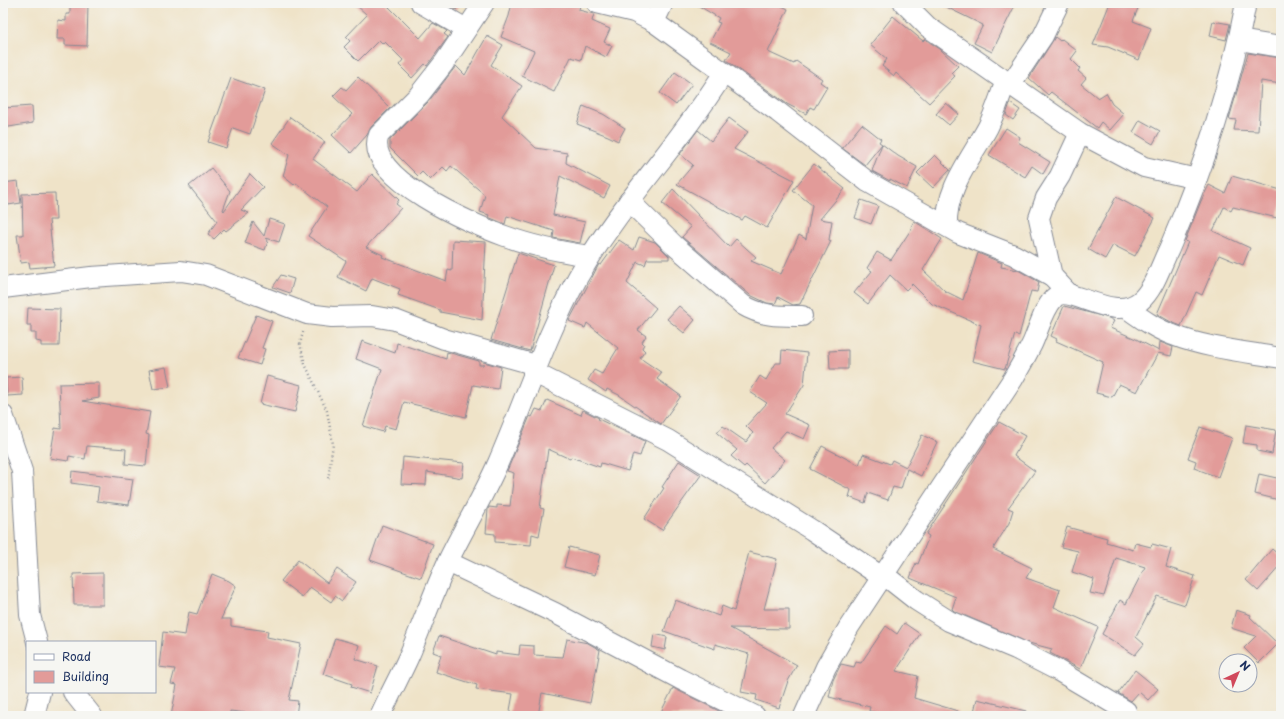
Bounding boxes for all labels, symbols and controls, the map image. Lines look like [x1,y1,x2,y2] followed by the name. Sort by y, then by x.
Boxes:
[26,641,156,693] legend
[62,647,91,665] text: Road
[1218,653,1258,693] north arrow
[1236,656,1255,675] text: N
[62,667,109,685] text: Building

